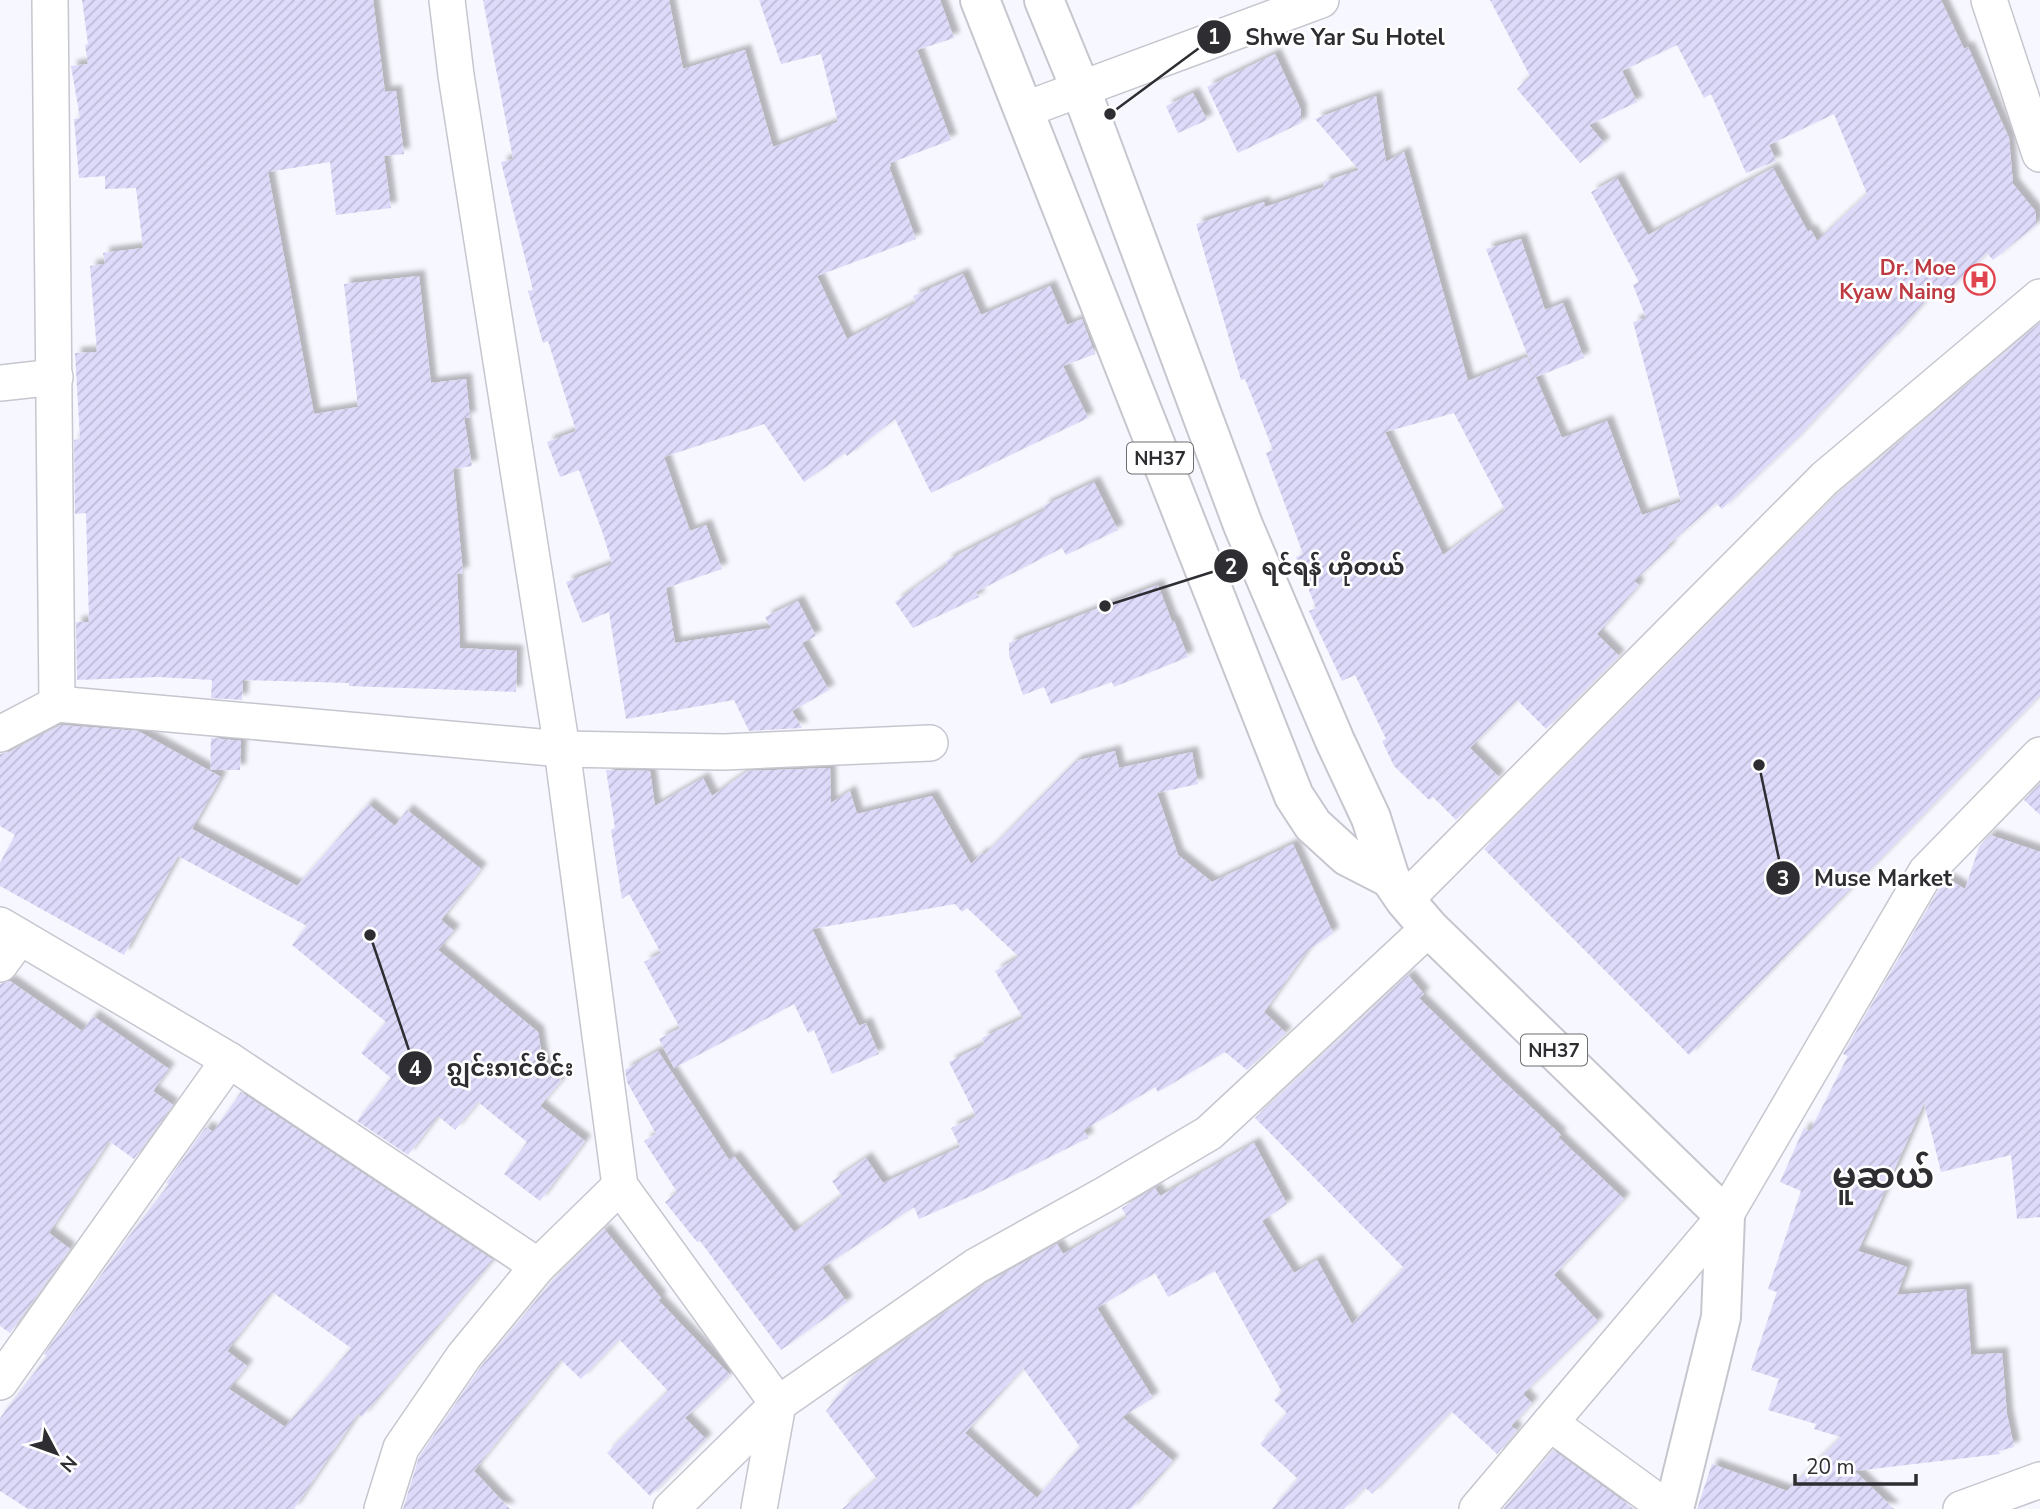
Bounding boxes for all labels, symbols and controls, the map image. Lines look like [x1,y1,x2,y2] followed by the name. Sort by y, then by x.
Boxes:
[1196,15,1459,59] callout: Shwe Yar Su Hotel
[1245,22,1445,53] text: Shwe Yar Su Hotel
[1208,23,1220,51] text: 1
[1839,254,1956,306] place label: Dr. Moe Kyaw Naing
[1962,263,1996,297] hospital icon: Dr. Moe Kyaw Naing
[1127,442,1193,474] road number: NH37
[1213,544,1419,588] callout: ရင်ရန် ဟိုတယ်
[1262,551,1404,586] text: ရင်ရန် ဟိုတယ်
[1225,553,1237,581] text: 2
[1765,856,1967,900] callout: Muse Market
[1814,863,1952,894] text: Muse Market
[1777,865,1789,893] text: 3
[1521,1034,1587,1066] road number: NH37
[397,1046,587,1090] callout: ၵျွင်းၵၢင်ဝဵင်း
[446,1052,574,1089] text: ၵျွင်းၵၢင်ဝဵင်း
[409,1055,422,1083] text: 4
[1832,1151,1934,1205] district label: မူဆယ်
[21,1418,91,1488] north arrow
[1795,1442,1916,1486] scale bar
[54,1450,83,1477] text: N
[1806,1453,1855,1481] text: 20 m

